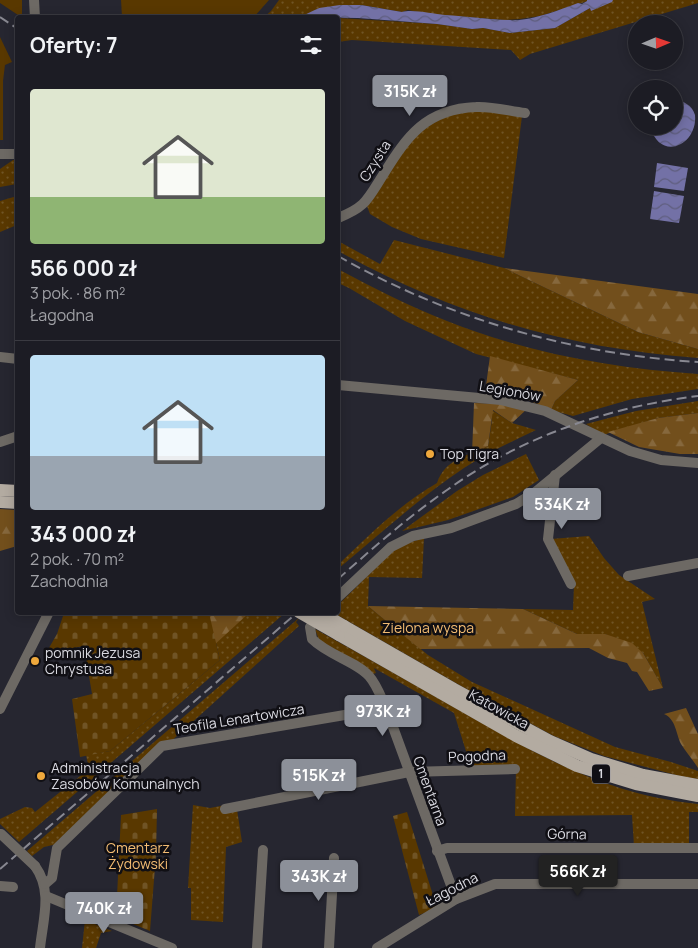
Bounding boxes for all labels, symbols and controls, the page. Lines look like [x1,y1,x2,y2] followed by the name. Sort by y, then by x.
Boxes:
[628,15,682,70] north arrow
[628,15,683,135] map controls
[30,31,117,59] text: Oferty: 7
[297,31,325,59] icon: filters
[364,74,456,117] pin: 315K zł
[383,80,437,102] text: 315K zł
[628,80,683,135] button: locate
[133,122,223,212] icon: home
[355,136,395,185] street label: Czysta
[30,254,137,282] text: 566 000 zł
[30,282,125,304] text: 3 pok. · 86 m²
[30,304,94,326] text: Łagodna
[478,376,543,405] street label: Legionów
[133,387,223,477] icon: home
[440,444,499,463] place label: Top Tigra
[424,448,436,460] marker: Top Tigra
[516,488,608,530] pin: 534K zł
[534,493,590,515] text: 534K zł
[30,520,136,548] text: 343 000 zł
[30,548,124,570] text: 2 pok. · 70 m²
[30,570,108,592] text: Zachodnia
[382,618,474,637] park label: Zielona wyspa
[45,643,140,678] place label: pomnik Jezusa Chrystusa
[29,655,41,667] marker: pomnik Jezusa Chrystusa
[466,684,533,733] street label: Katowicka
[337,694,429,737] pin: 973K zł
[172,699,306,738] street label: Teofila Lenartowicza
[355,700,411,722] text: 973K zł
[448,745,506,766] street label: Pogodna
[409,753,452,828] street label: Cmentarna
[51,758,200,793] place label: Administracja Zasobów Komunalnych
[273,758,365,801] pin: 515K zł
[292,764,346,786] text: 515K zł
[592,764,610,784] road number: 1
[35,770,47,782] marker: Administracja Zasobów Komunalnych
[547,824,587,843] street label: Górna
[106,838,170,873] park label: Cmentarz Żydowski
[532,854,624,897] pin: 566K zł
[273,860,365,902] pin: 343K zł
[550,860,606,882] text: 566K zł
[291,865,347,887] text: 343K zł
[423,867,481,910] street label: Łagodna
[58,892,150,934] pin: 740K zł
[76,897,132,919] text: 740K zł

